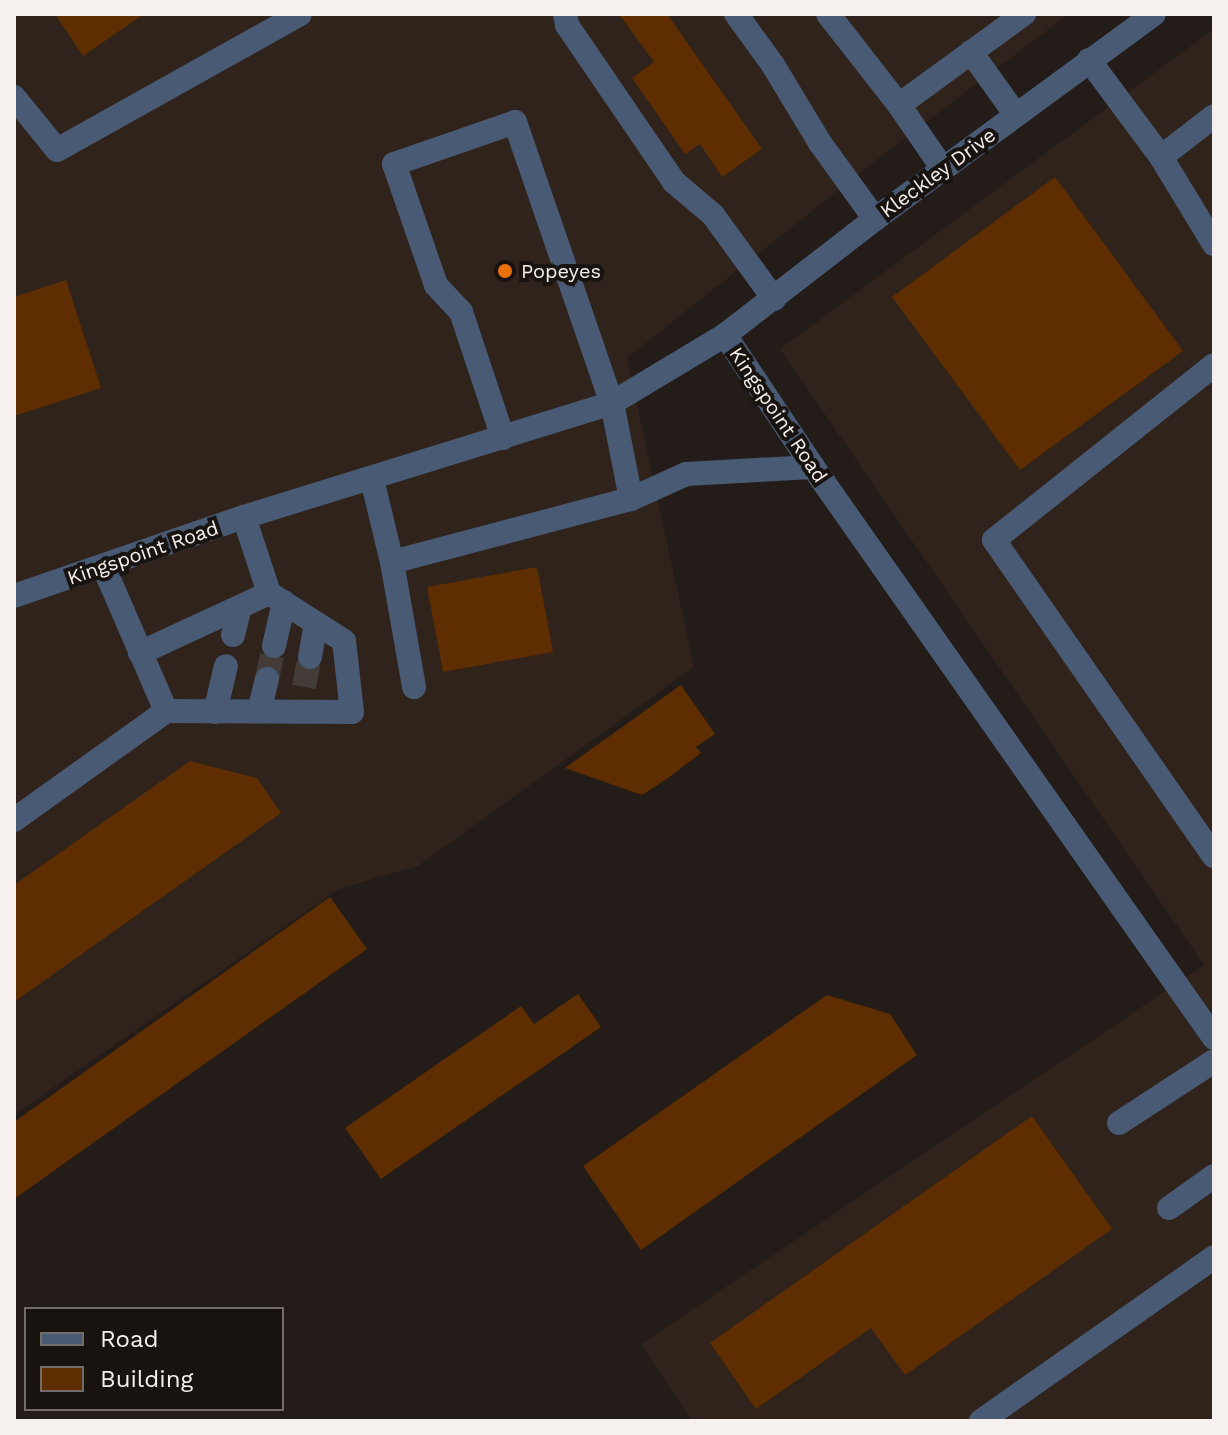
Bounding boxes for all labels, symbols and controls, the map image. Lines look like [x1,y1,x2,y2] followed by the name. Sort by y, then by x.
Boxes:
[875,123,1001,223] street label: Kleckley Drive
[521,259,601,283] place label: Popeyes
[496,262,514,280] marker: Popeyes
[724,343,832,487] street label: Kingspoint Road
[64,516,222,590] street label: Kingspoint Road
[24,1307,284,1411] legend
[100,1325,159,1353] text: Road
[100,1365,193,1393] text: Building

